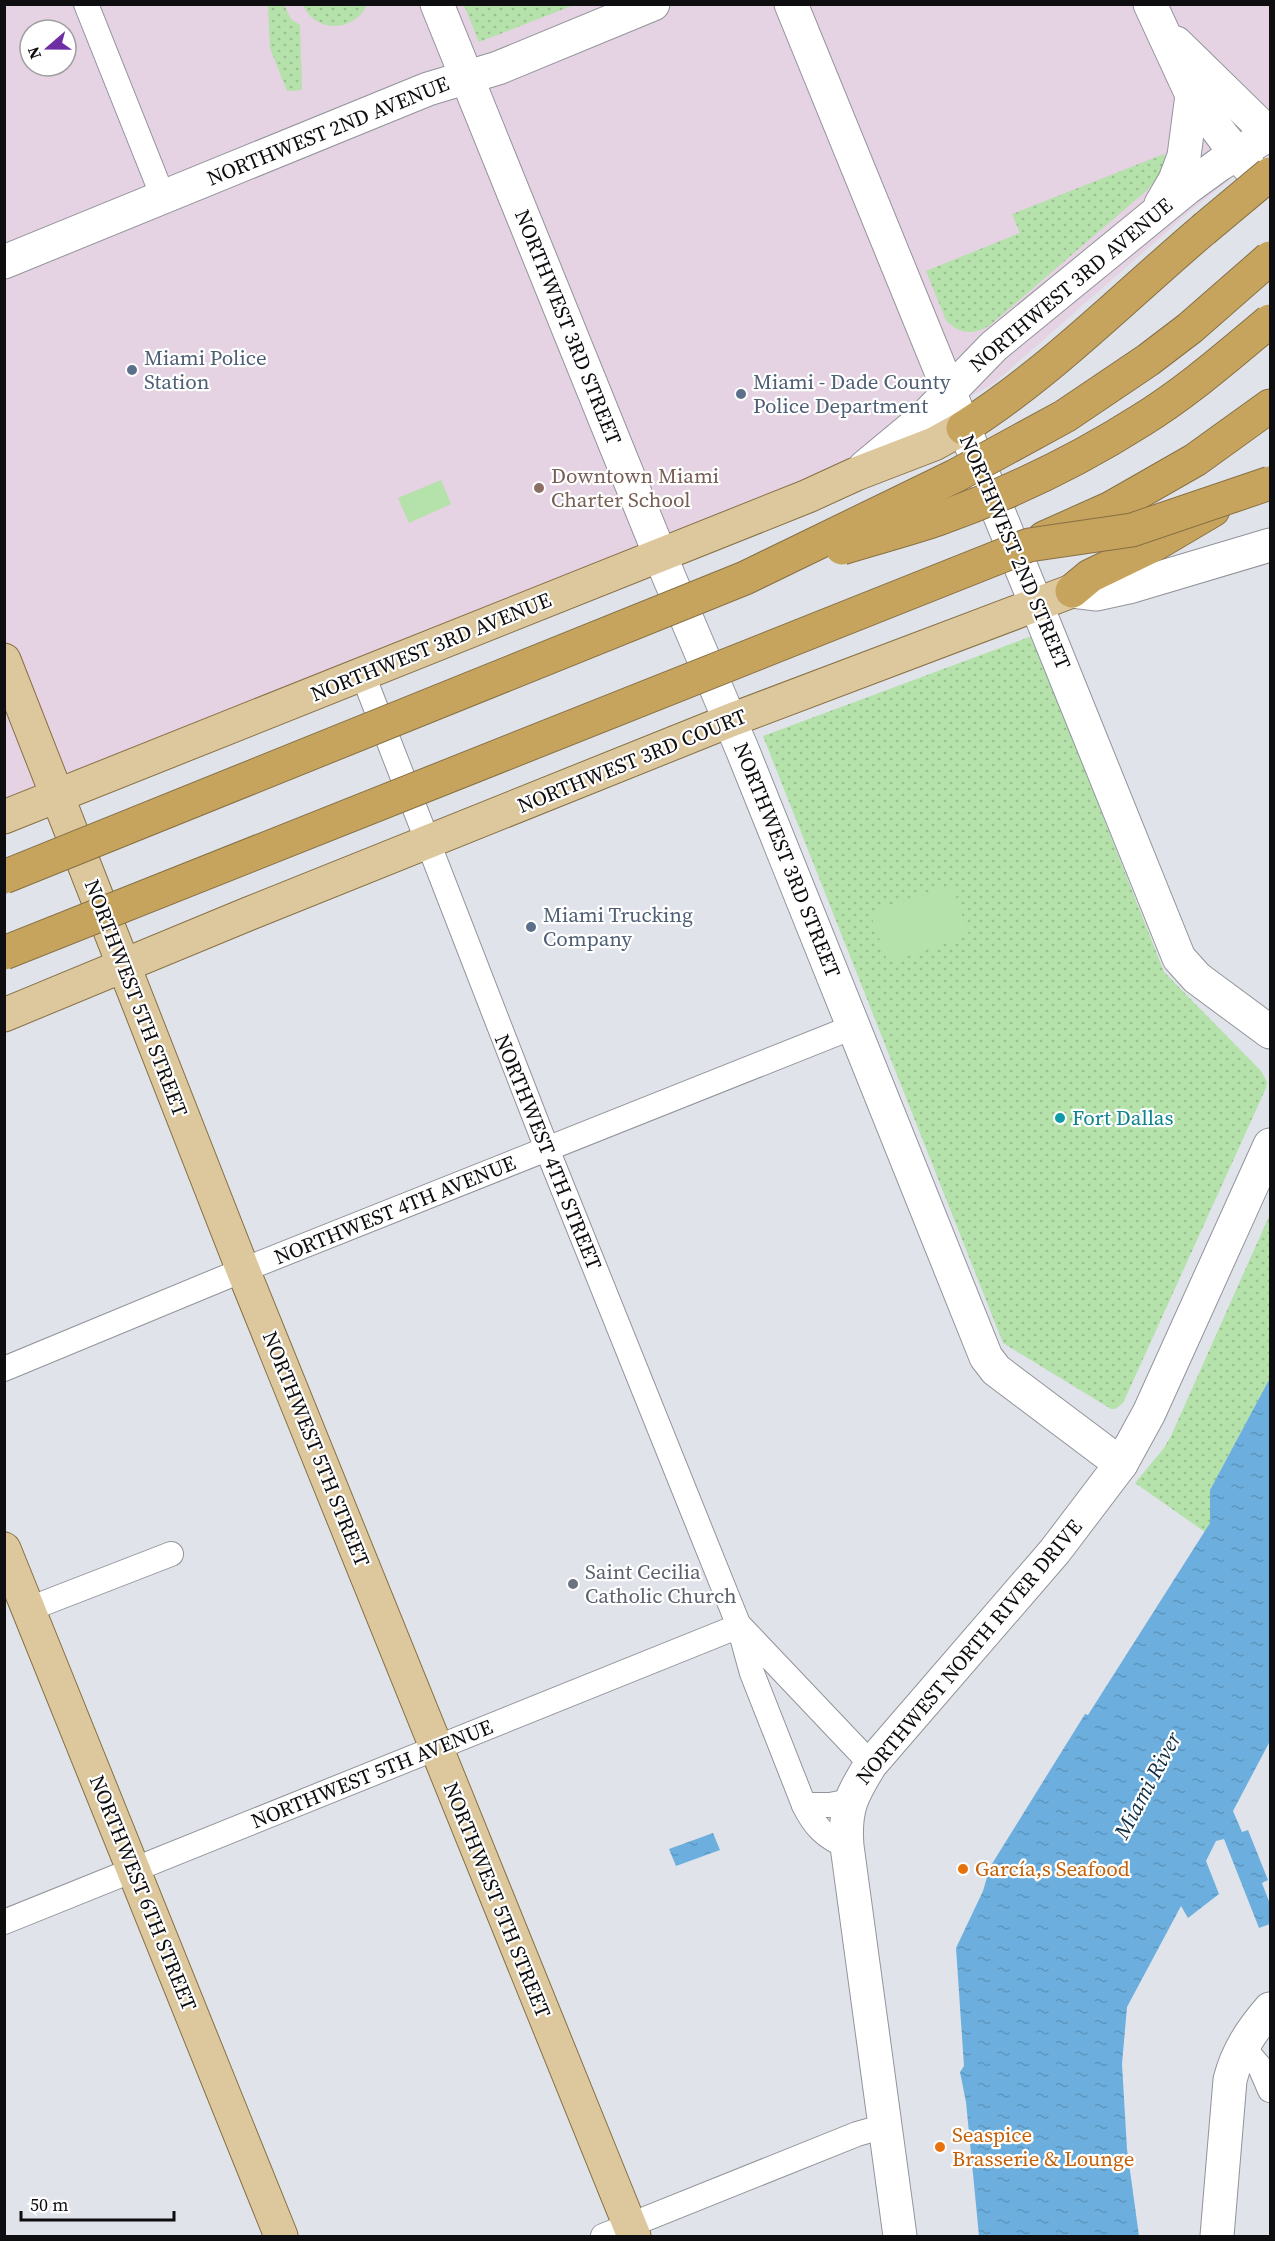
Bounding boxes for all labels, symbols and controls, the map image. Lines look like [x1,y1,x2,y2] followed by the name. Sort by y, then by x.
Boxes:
[18,18,78,78] north arrow
[21,44,46,62] text: N
[202,69,453,192] street label: NORTHWEST 2ND AVENUE
[963,191,1179,378] street label: NORTHWEST 3RD AVENUE
[508,205,629,449] street label: NORTHWEST 3RD STREET
[144,343,267,396] place label: Miami Police Station
[125,363,139,377] marker: Miami Police Station
[753,367,951,420] place label: Miami - Dade County Police Department
[734,387,748,401] marker: Miami - Dade County Police Department
[953,430,1078,674] street label: NORTHWEST 2ND STREET
[551,461,719,514] place label: Downtown Miami Charter School
[532,481,546,495] marker: Downtown Miami Charter School
[306,585,555,708] street label: NORTHWEST 3RD AVENUE
[513,701,751,820] street label: NORTHWEST 3RD COURT
[727,738,848,982] street label: NORTHWEST 3RD STREET
[78,875,195,1121] street label: NORTHWEST 5TH STREET
[543,900,693,953] place label: Miami Trucking Company
[524,920,538,934] marker: Miami Trucking Company
[488,1030,609,1274] street label: NORTHWEST 4TH STREET
[1072,1103,1174,1132] place label: Fort Dallas
[1053,1111,1067,1125] marker: Fort Dallas
[270,1148,520,1271] street label: NORTHWEST 4TH AVENUE
[256,1327,377,1571] street label: NORTHWEST 5TH STREET
[849,1513,1088,1791] street label: NORTHWEST NORTH RIVER DRIVE
[585,1557,737,1610] place label: Saint Cecilia Catholic Church
[566,1577,580,1591] marker: Saint Cecilia Catholic Church
[247,1712,497,1835] street label: NORTHWEST 5TH AVENUE
[1106,1725,1188,1845] water label: Miami River
[83,1771,204,2015] street label: NORTHWEST 6TH STREET
[437,1778,558,2022] street label: NORTHWEST 5TH STREET
[975,1854,1130,1883] place label: García,s Seafood
[956,1862,970,1876] marker: García,s Seafood
[952,2120,1134,2173] place label: Seaspice Brasserie & Lounge
[933,2140,947,2154] marker: Seaspice Brasserie & Lounge
[21,2184,174,2222] scale bar
[30,2192,68,2217] text: 50 m

